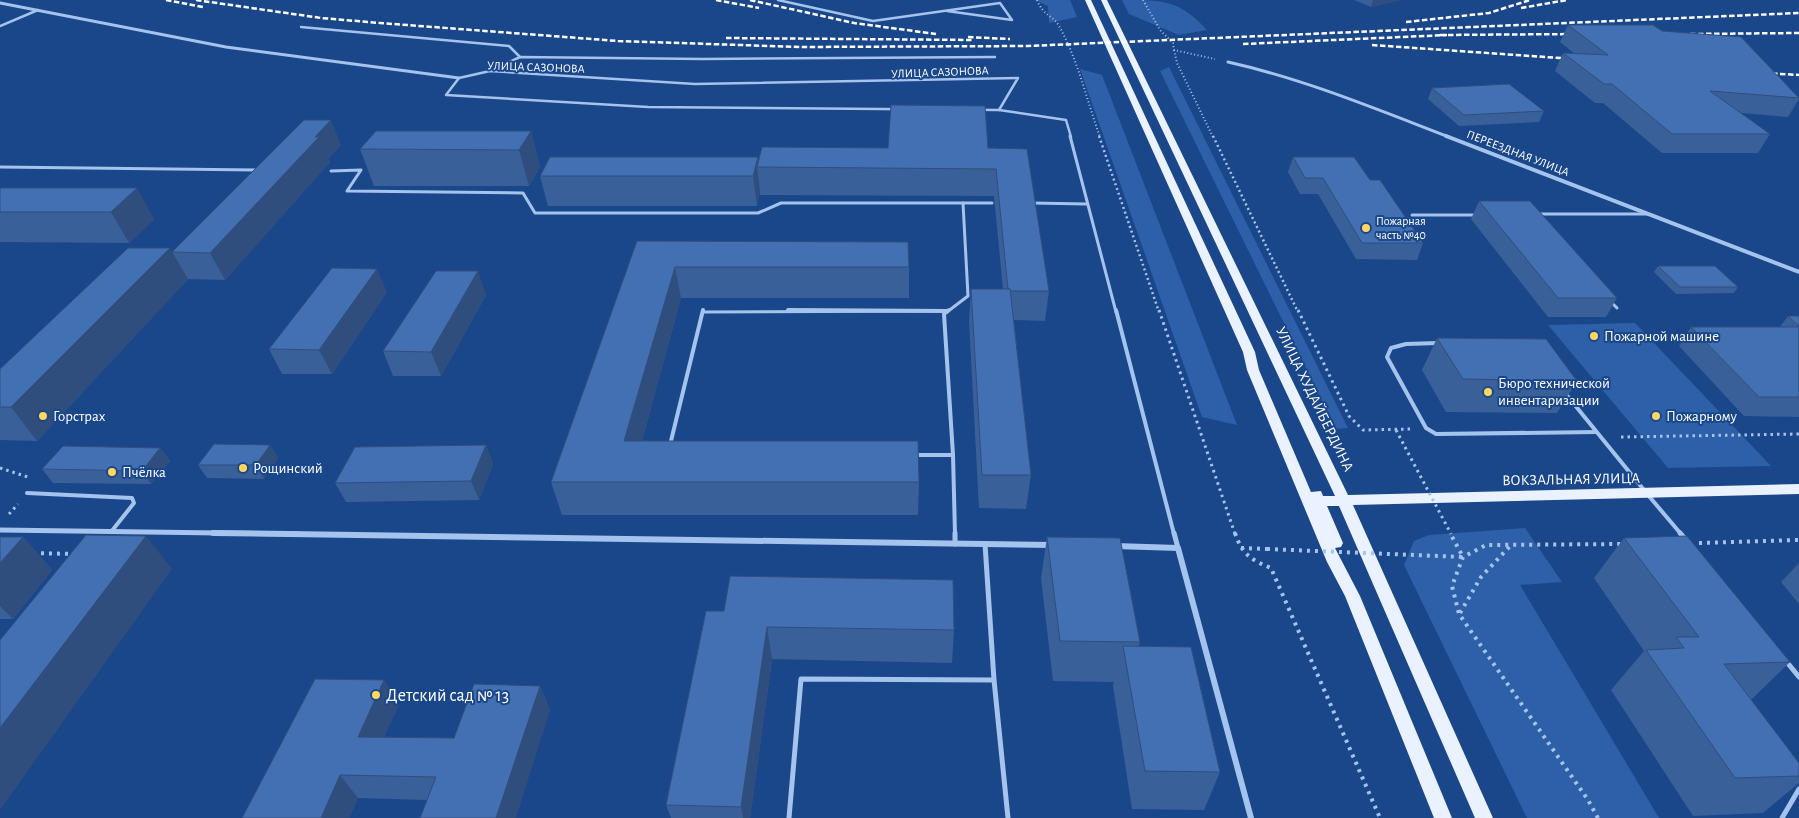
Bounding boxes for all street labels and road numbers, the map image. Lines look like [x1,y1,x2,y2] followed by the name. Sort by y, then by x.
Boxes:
[487,59,585,75] street label: УЛИЦА САЗОНОВА
[891,64,989,80] street label: УЛИЦА САЗОНОВА
[1465,128,1571,178] street label: ПЕРЕЕЗДНАЯ УЛИЦА
[1273,325,1356,474] street label: УЛИЦА ХУДАЙБЕРДИНА
[1502,471,1640,488] street label: ВОКЗАЛЬНАЯ УЛИЦА

